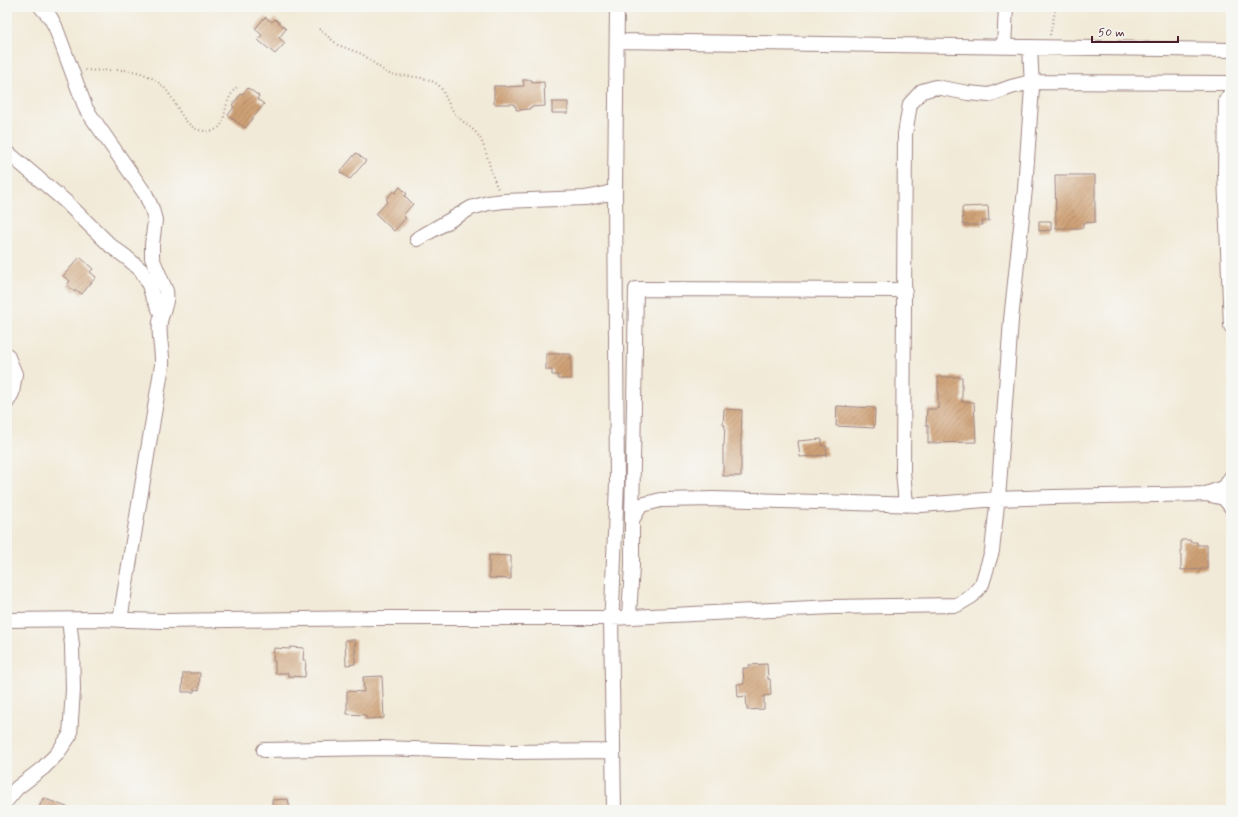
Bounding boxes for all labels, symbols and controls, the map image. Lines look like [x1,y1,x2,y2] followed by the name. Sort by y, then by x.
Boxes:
[1092,18,1178,44] scale bar
[1098,25,1125,41] text: 50 m

